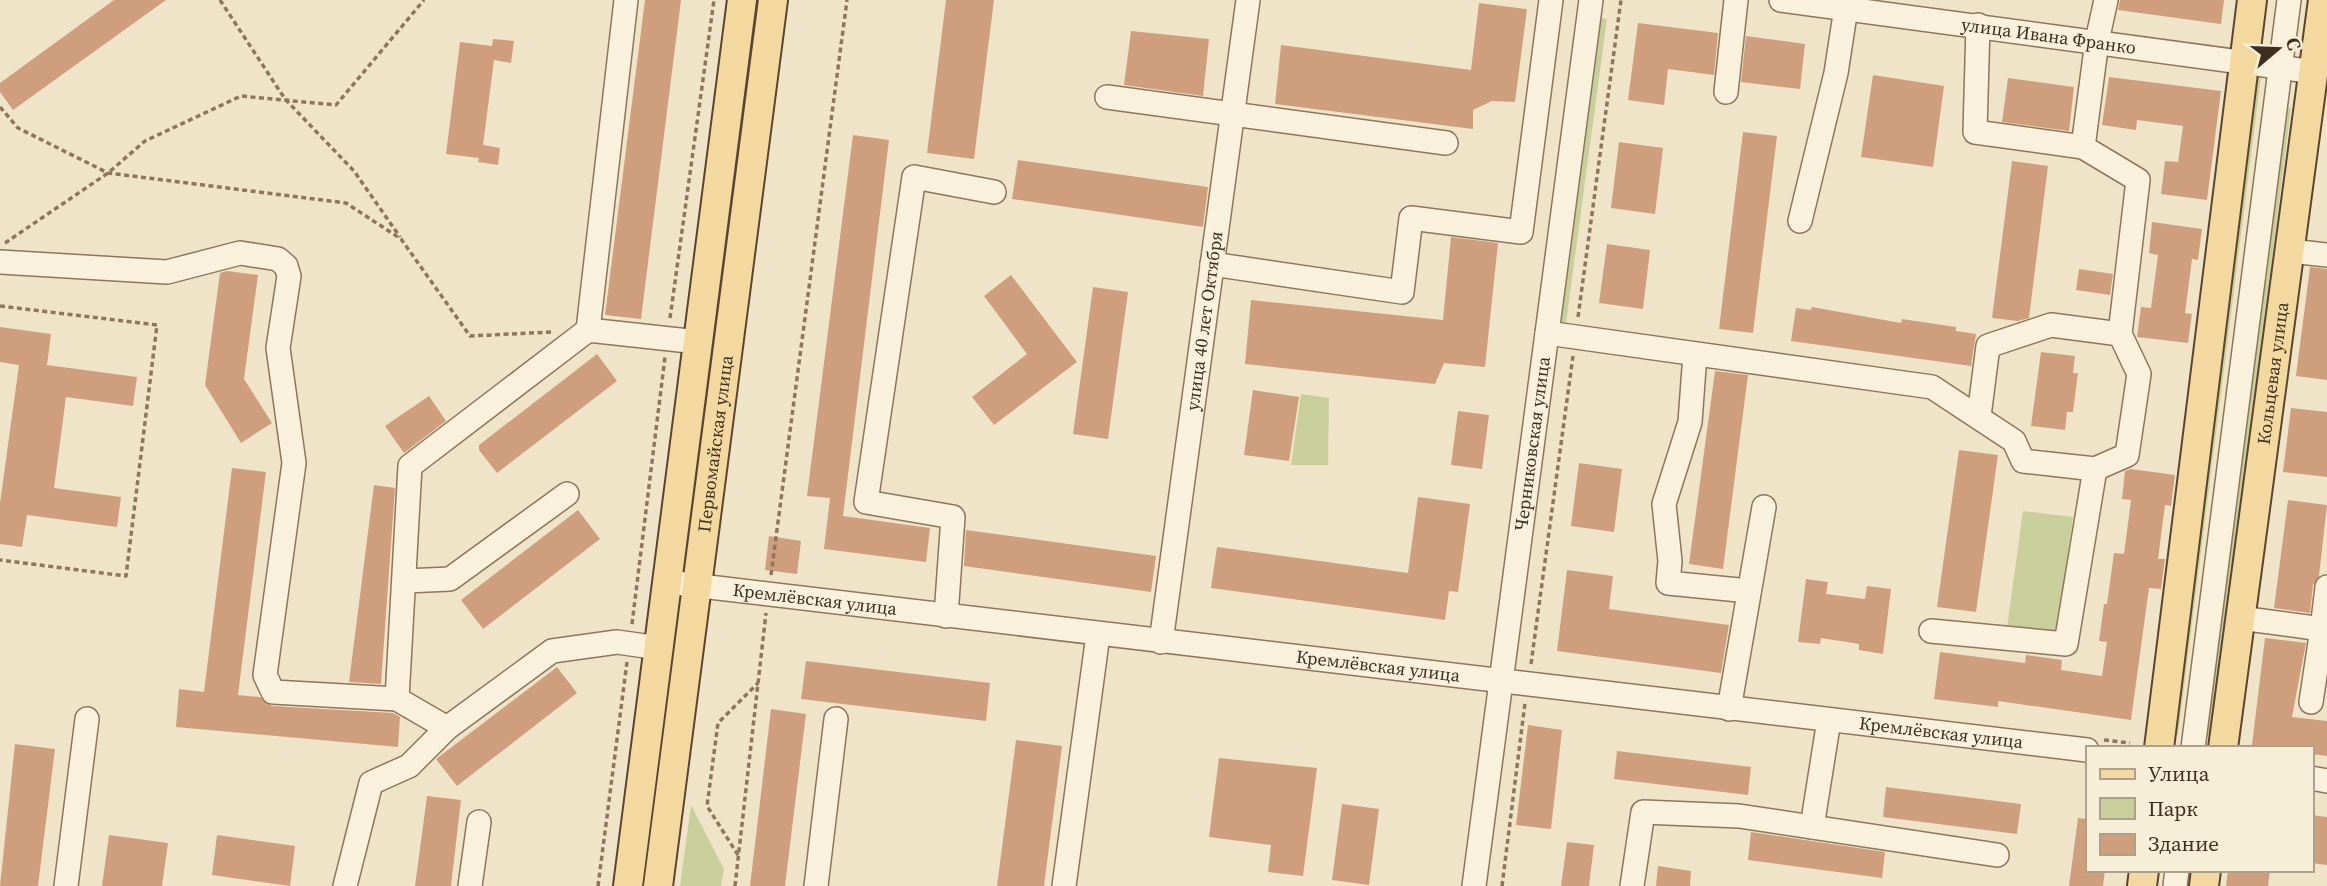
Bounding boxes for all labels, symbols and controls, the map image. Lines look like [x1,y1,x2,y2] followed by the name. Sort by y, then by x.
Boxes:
[1960,11,2138,60] street label: улица Ивана Франко
[2243,14,2313,84] north arrow
[2280,34,2308,53] text: С
[1179,229,1229,412] street label: улица 40 лет Октября
[2251,300,2295,446] street label: Кольцевая улица
[691,353,739,534] street label: Первомайская улица
[1508,354,1556,533] street label: Черниковская улица
[732,577,899,621] street label: Кремлёвская улица
[1295,644,1462,688] street label: Кремлёвская улица
[1858,710,2025,754] street label: Кремлёвская улица
[2086,746,2313,872] legend
[2148,759,2210,788] text: Улица
[2148,794,2198,823] text: Парк
[2148,829,2219,858] text: Здание

